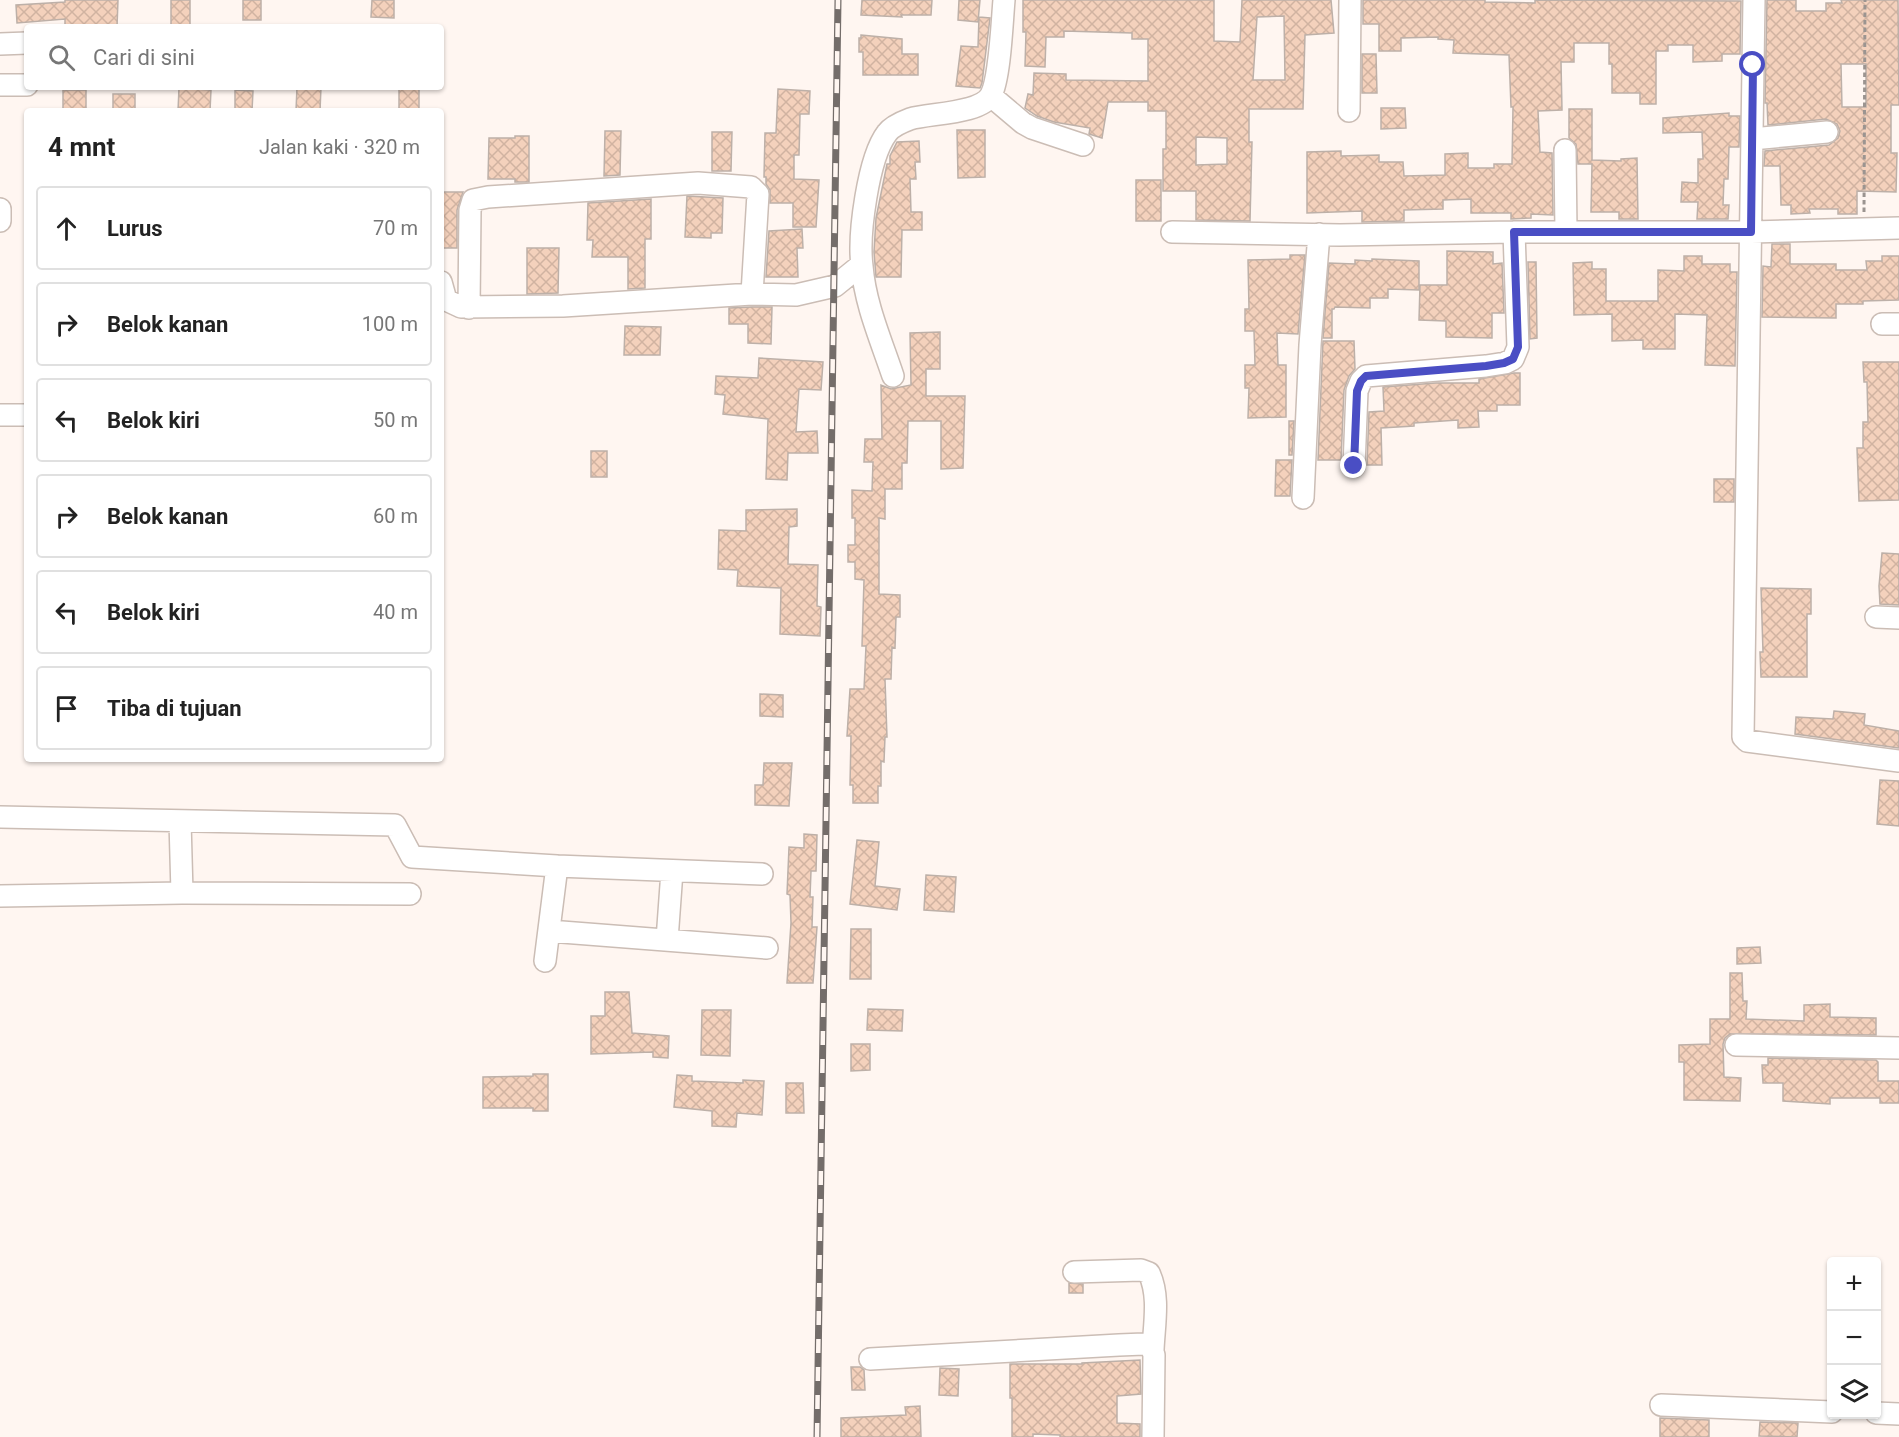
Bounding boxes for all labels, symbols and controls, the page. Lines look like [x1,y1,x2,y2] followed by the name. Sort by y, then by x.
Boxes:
[24,24,444,90] search box
[45,41,78,74] icon: search
[93,45,195,70] text: Cari di sini
[1739,51,1765,77] route start
[48,132,115,162] text: 4 mnt
[259,135,420,159] text: Jalan kaki · 320 m
[50,212,83,245] icon: ahead
[107,216,163,241] text: Lurus
[373,216,418,240] text: 70 m
[50,308,83,341] icon: right
[107,312,228,337] text: Belok kanan
[362,312,418,336] text: 100 m
[50,404,83,437] icon: left
[107,408,200,433] text: Belok kiri
[373,408,418,432] text: 50 m
[1340,452,1366,478] route end
[50,500,83,533] icon: right
[107,504,228,529] text: Belok kanan
[373,504,418,528] text: 60 m
[50,596,83,629] icon: left
[107,600,200,625] text: Belok kiri
[373,600,418,624] text: 40 m
[50,692,83,725] icon: arrive
[107,696,242,721] text: Tiba di tujuan
[1827,1257,1881,1419] map controls
[1827,1257,1881,1311] button: +
[1827,1311,1881,1365] button: −
[1827,1365,1881,1419] button: layers

